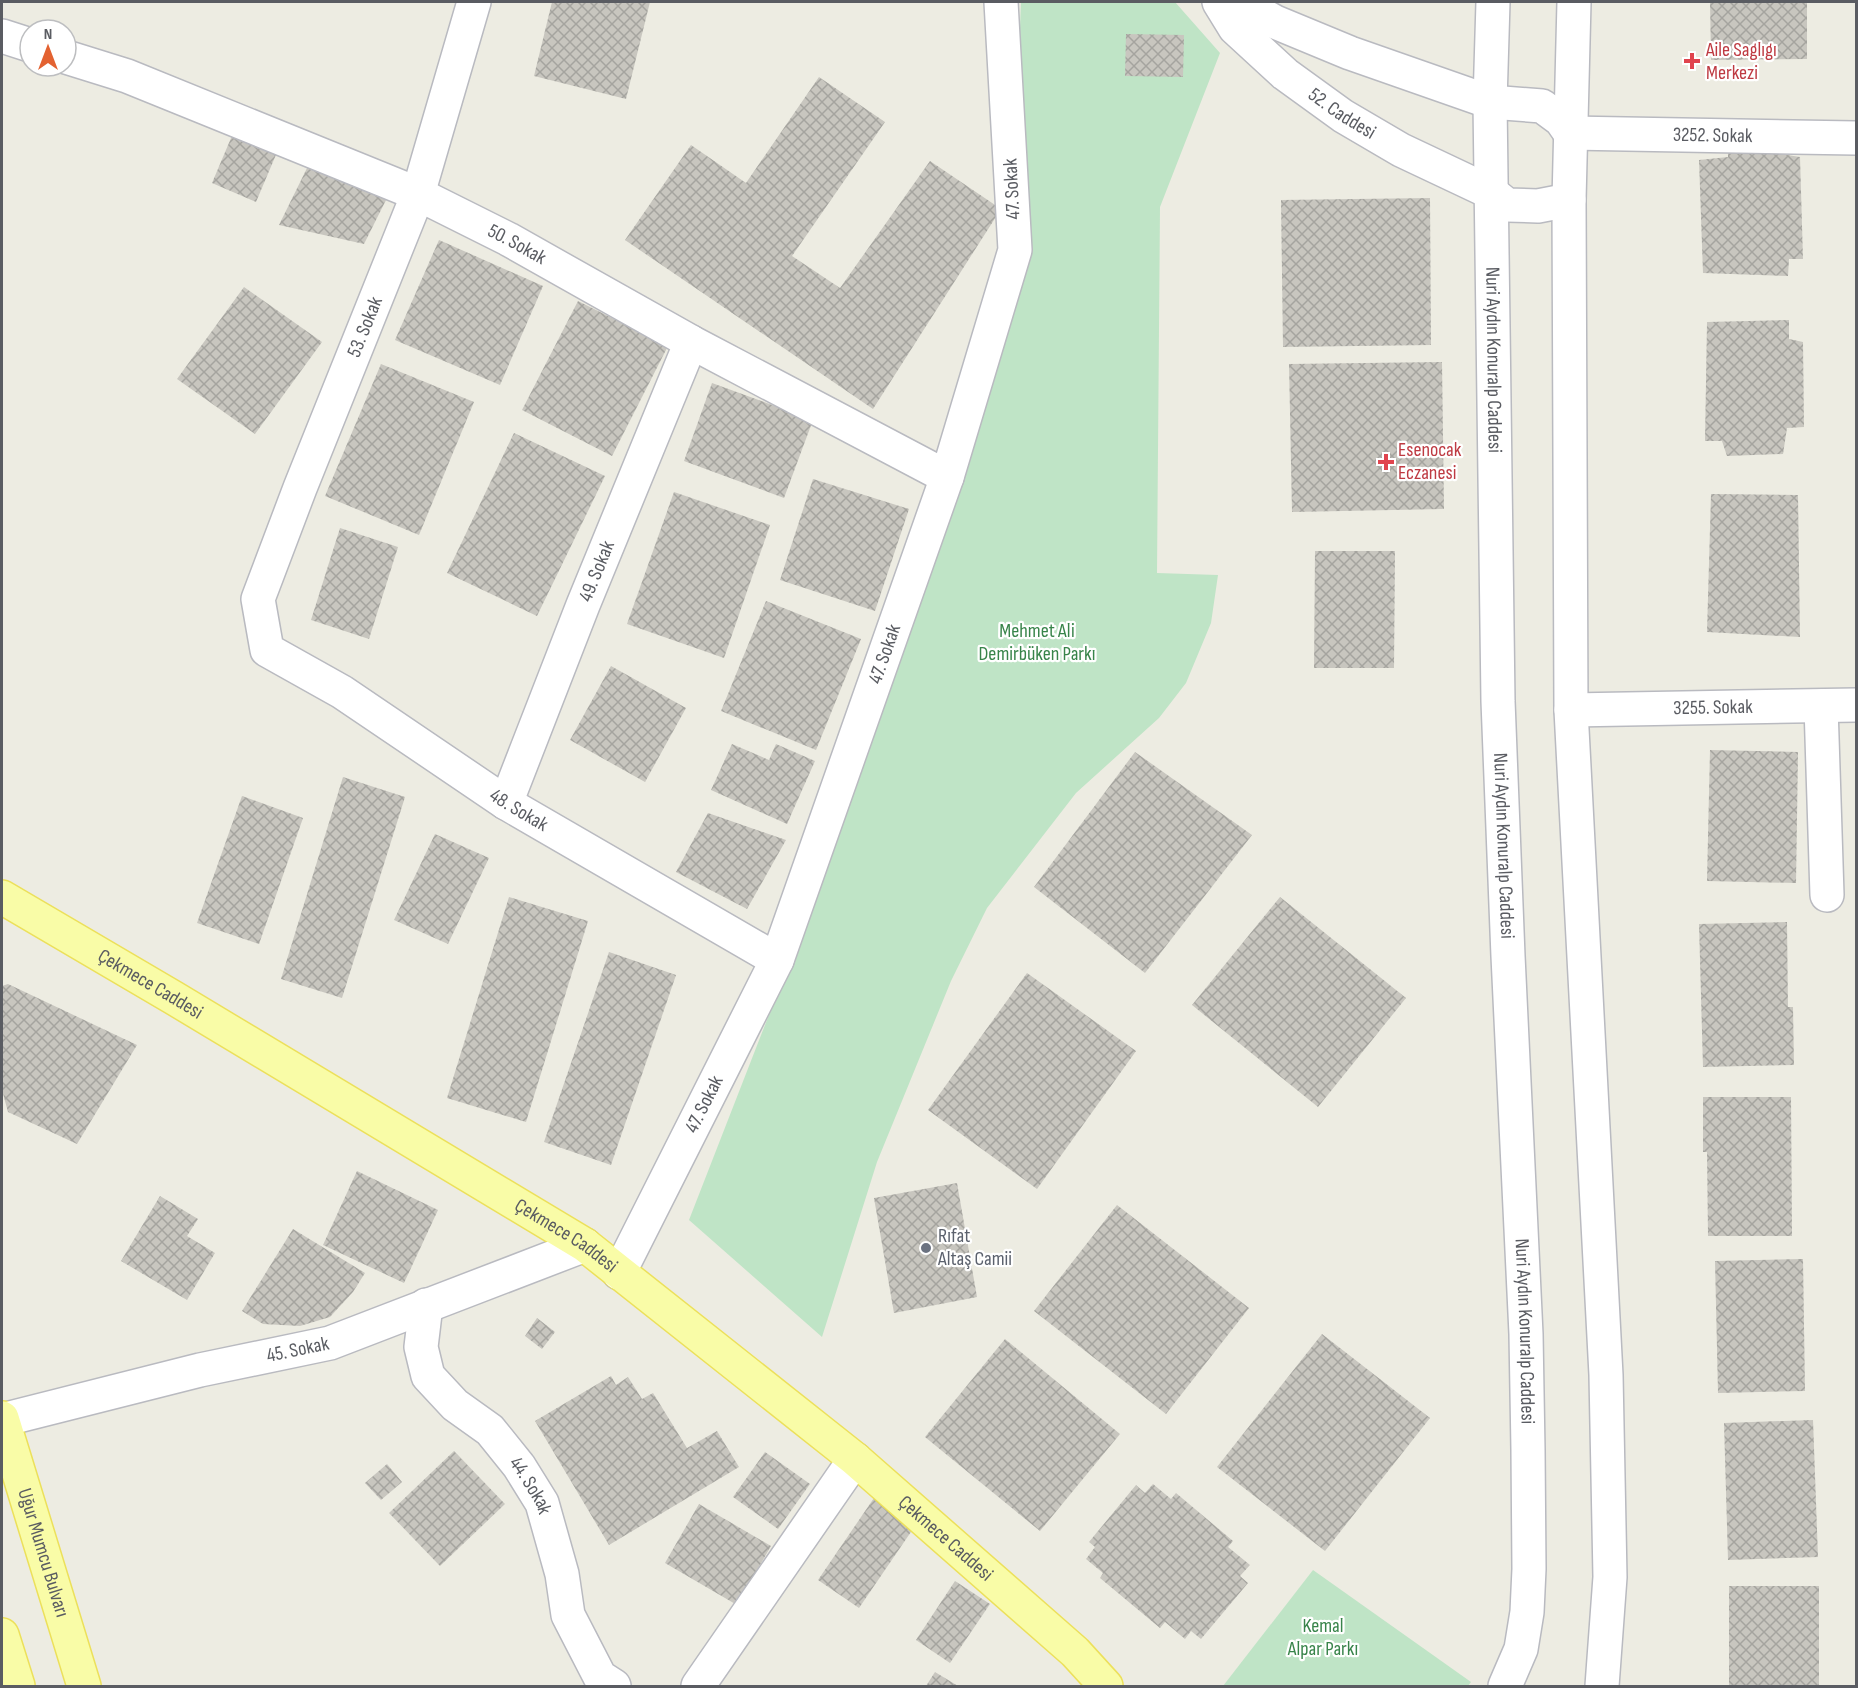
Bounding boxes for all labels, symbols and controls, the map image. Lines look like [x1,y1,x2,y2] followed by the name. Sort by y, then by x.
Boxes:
[18,18,78,78] north arrow
[44,25,52,44] text: N
[1705,38,1777,85] place label: Aile Saglıgı Merkezi
[1683,52,1701,70] marker: Aile Saglıgı Merkezi
[1304,83,1380,145] street label: 52. Caddesi
[1673,123,1753,148] street label: 3252. Sokak
[998,157,1026,220] street label: 47. Sokak
[484,219,551,270] street label: 50. Sokak
[1480,267,1507,453] street label: Nuri Aydın Konuralp Caddesi
[342,293,388,361] street label: 53. Sokak
[1398,438,1462,485] place label: Esenocak Eczanesi
[1379,455,1393,469] marker: Esenocak Eczanesi
[574,537,620,605] street label: 49. Sokak
[979,619,1095,666] park label: Mehmet Ali Demirbüken Parkı
[863,621,906,687] street label: 47. Sokak
[1673,695,1753,720] street label: 3255. Sokak
[1488,752,1519,939] street label: Nuri Aydın Konuralp Caddesi
[485,783,553,837] street label: 48. Sokak
[93,944,207,1025] street label: Çekmece Caddesi
[680,1071,729,1137] street label: 47. Sokak
[510,1194,622,1278] street label: Çekmece Caddesi
[937,1224,1012,1271] place label: Rıfat Altaş Camii
[1509,1238,1540,1424] street label: Nuri Aydın Konuralp Caddesi
[919,1241,933,1255] marker: Rıfat Altaş Camii
[264,1331,331,1368] street label: 45. Sokak
[504,1452,557,1517] street label: 44. Sokak
[12,1485,74,1620] street label: Uğur Mumcu Bulvarı
[893,1491,998,1586] street label: Çekmece Caddesi
[1287,1614,1358,1661] park label: Kemal Alpar Parkı

